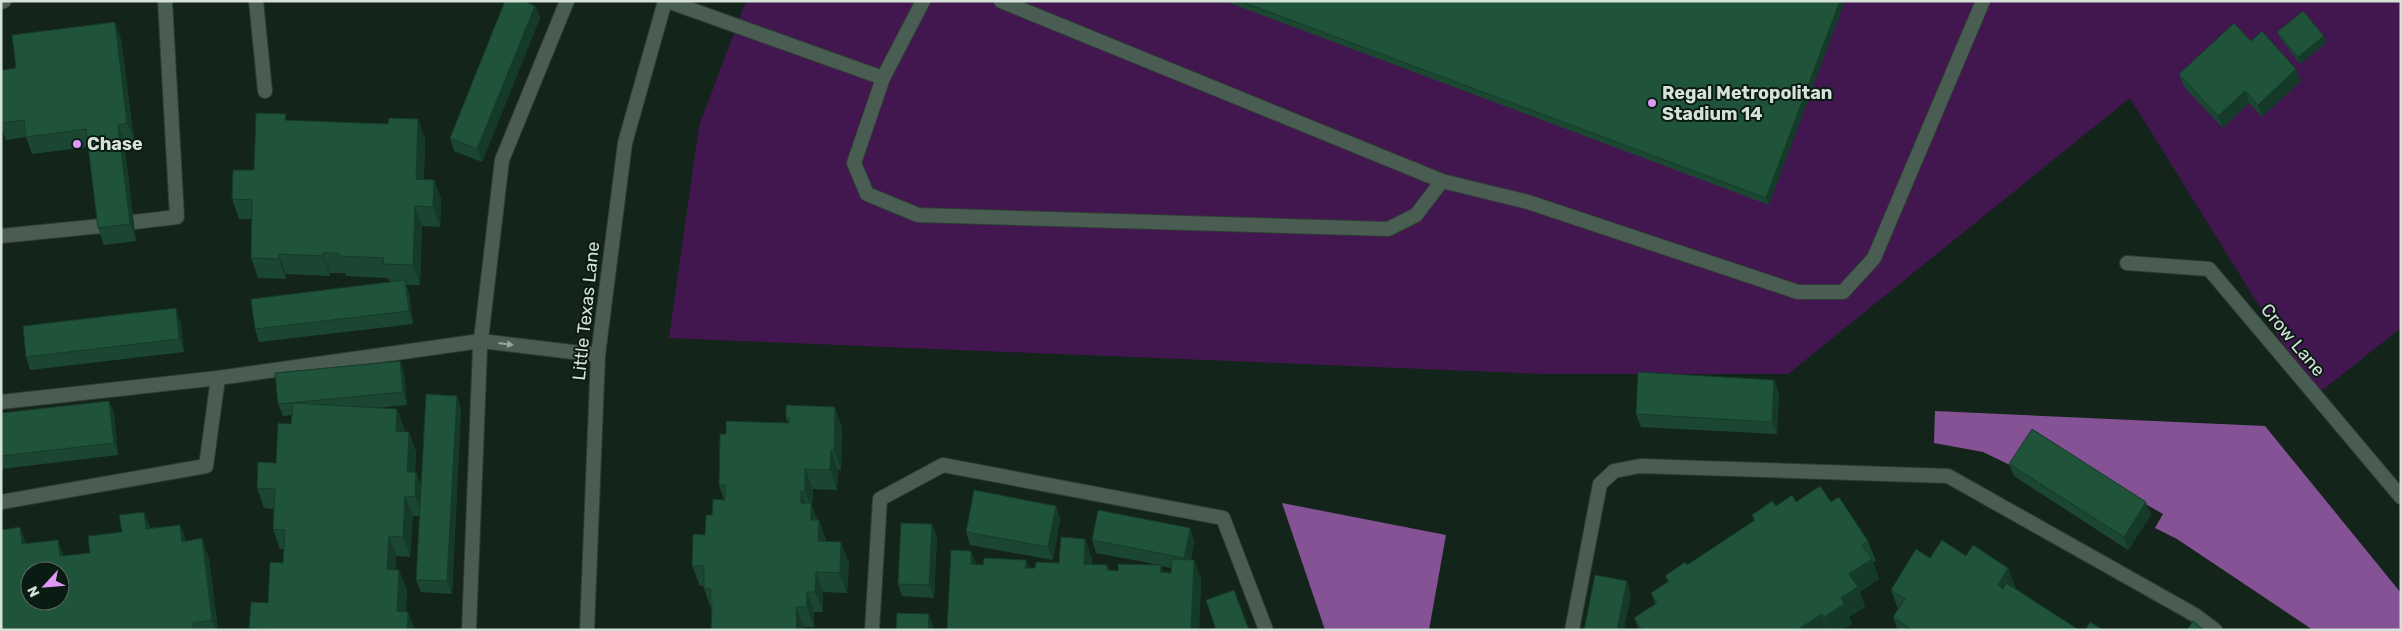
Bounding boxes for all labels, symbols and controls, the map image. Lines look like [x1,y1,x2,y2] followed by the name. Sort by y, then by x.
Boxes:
[1662,82,1832,125] place label: Regal Metropolitan Stadium 14
[1646,97,1658,109] marker: Regal Metropolitan Stadium 14
[87,133,143,155] place label: Chase
[71,138,83,150] marker: Chase
[568,240,604,382] street label: Little Texas Lane
[2256,299,2330,381] street label: Crow Lane
[498,340,514,348] one-way arrow
[20,561,70,611] north arrow
[24,583,44,600] text: N

